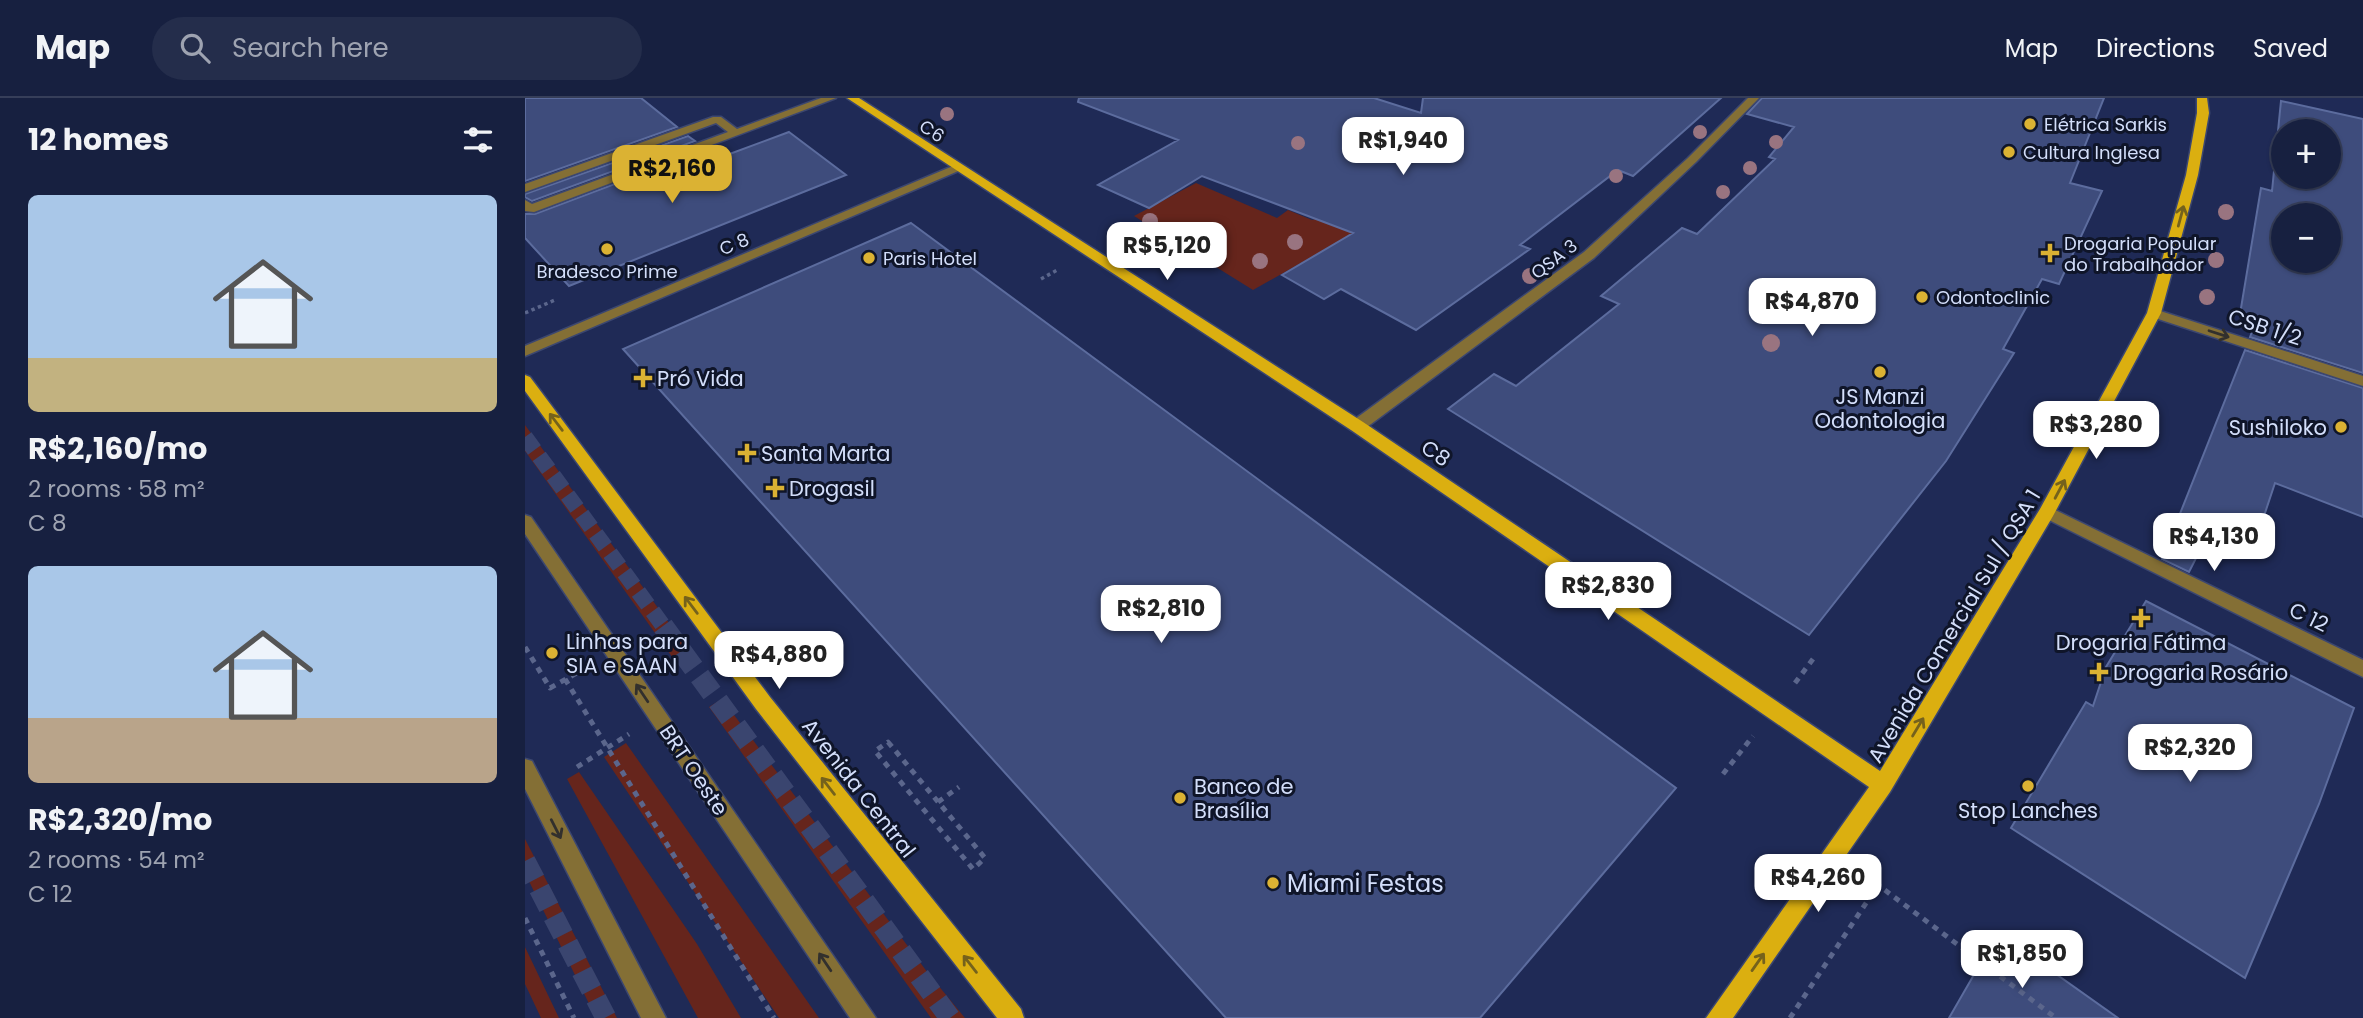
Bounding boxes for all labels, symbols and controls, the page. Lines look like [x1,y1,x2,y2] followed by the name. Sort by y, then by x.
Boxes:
[152,17,642,80] search box
[35,24,110,71] text: Map
[176,29,214,67] icon: search
[232,30,389,66] text: Search here
[2005,32,2058,65] text: Map
[2096,32,2215,65] text: Directions
[2253,32,2328,65] text: Saved
[2044,112,2167,137] place label: Elétrica Sarkis
[915,114,949,148] street label: C6
[2022,116,2038,132] marker: Elétrica Sarkis
[28,118,169,161] text: 12 homes
[1338,118,1468,177] pin: R$1,940
[2271,119,2341,273] map controls
[2271,119,2341,189] button: +
[459,121,497,159] icon: filters
[1358,124,1448,156] text: R$1,940
[2023,140,2160,165] place label: Cultura Inglesa
[2001,144,2017,160] marker: Cultura Inglesa
[607,146,737,205] pin: R$2,160
[628,152,716,184] text: R$2,160
[2271,203,2341,273] button: −
[2175,205,2188,228] one-way arrow
[1102,222,1232,282] pin: R$5,120
[715,227,753,261] street label: C 8
[1123,229,1211,261] text: R$5,120
[2064,231,2217,277] place label: Drogaria Popular do Trabalhador
[1526,233,1582,285] street label: QSA 3
[200,241,326,367] icon: home
[599,241,615,257] marker: Bradesco Prime
[2042,245,2058,261] marker: Drogaria Popular do Trabalhador
[883,246,977,271] place label: Paris Hotel
[861,250,877,266] marker: Paris Hotel
[536,259,678,284] place label: Bradesco Prime
[1747,278,1877,338] pin: R$4,870
[1765,285,1859,317] text: R$4,870
[1936,285,2050,310] place label: Odontoclinic
[1914,289,1930,305] marker: Odontoclinic
[2224,301,2306,353] street label: CSB 1/2
[2208,329,2230,341] one-way arrow
[657,364,744,393] place label: Pró Vida
[1872,364,1888,380] marker: JS Manzi Odontologia
[635,370,651,386] marker: Pró Vida
[1815,382,1945,435] place label: JS Manzi Odontologia
[2031,402,2161,461] pin: R$3,280
[2049,408,2143,440] text: R$3,280
[548,413,563,432] one-way arrow
[2229,413,2327,442] place label: Sushiloko
[2333,419,2349,435] marker: Sushiloko
[28,427,207,470] text: R$2,160/mo
[1416,433,1456,473] street label: C8
[761,439,890,468] place label: Santa Marta
[739,445,755,461] marker: Santa Marta
[28,473,205,505] text: 2 rooms · 58 m²
[789,474,875,503] place label: Drogasil
[767,480,783,496] marker: Drogasil
[2053,480,2067,500] one-way arrow
[1861,484,2047,768] street label: Avenida Comercial Sul / QSA 1
[28,507,66,539] text: C 8
[2149,514,2279,573] pin: R$4,130
[2169,520,2259,552] text: R$4,130
[1543,562,1673,622] pin: R$2,830
[1561,569,1655,601] text: R$2,830
[1096,586,1226,645] pin: R$2,810
[1117,592,1205,624] text: R$2,810
[2284,595,2334,639] street label: C 12
[684,596,698,615] one-way arrow
[2133,610,2149,626] marker: Drogaria Fátima
[200,612,326,738] icon: home
[566,627,688,680] place label: Linhas para SIA e SAAN
[2056,628,2226,657] place label: Drogaria Fátima
[714,632,844,691] pin: R$4,880
[730,638,828,670] text: R$4,880
[544,645,560,661] marker: Linhas para SIA e SAAN
[2113,658,2288,687] place label: Drogaria Rosário
[2091,664,2107,680] marker: Drogaria Rosário
[635,684,649,703] one-way arrow
[796,712,922,864] street label: Avenida Central
[1911,717,1925,737] one-way arrow
[653,719,735,821] street label: BRT Oeste
[2125,724,2255,784] pin: R$2,320
[2144,731,2236,763] text: R$2,320
[1194,772,1294,825] place label: Banco de Brasília
[821,777,836,796] one-way arrow
[2020,778,2036,794] marker: Stop Lanches
[1172,790,1188,806] marker: Banco de Brasília
[1958,796,2098,825] place label: Stop Lanches
[28,798,212,841] text: R$2,320/mo
[550,818,564,839] one-way arrow
[28,844,205,876] text: 2 rooms · 54 m²
[1753,854,1883,914] pin: R$4,260
[1770,861,1866,893] text: R$4,260
[1287,867,1444,900] place label: Miami Festas
[1265,875,1281,891] marker: Miami Festas
[28,878,72,910] text: C 12
[1957,930,2087,990] pin: R$1,850
[1977,937,2067,969] text: R$1,850
[818,953,832,972] one-way arrow
[1751,953,1765,972] one-way arrow
[962,956,977,974] one-way arrow

